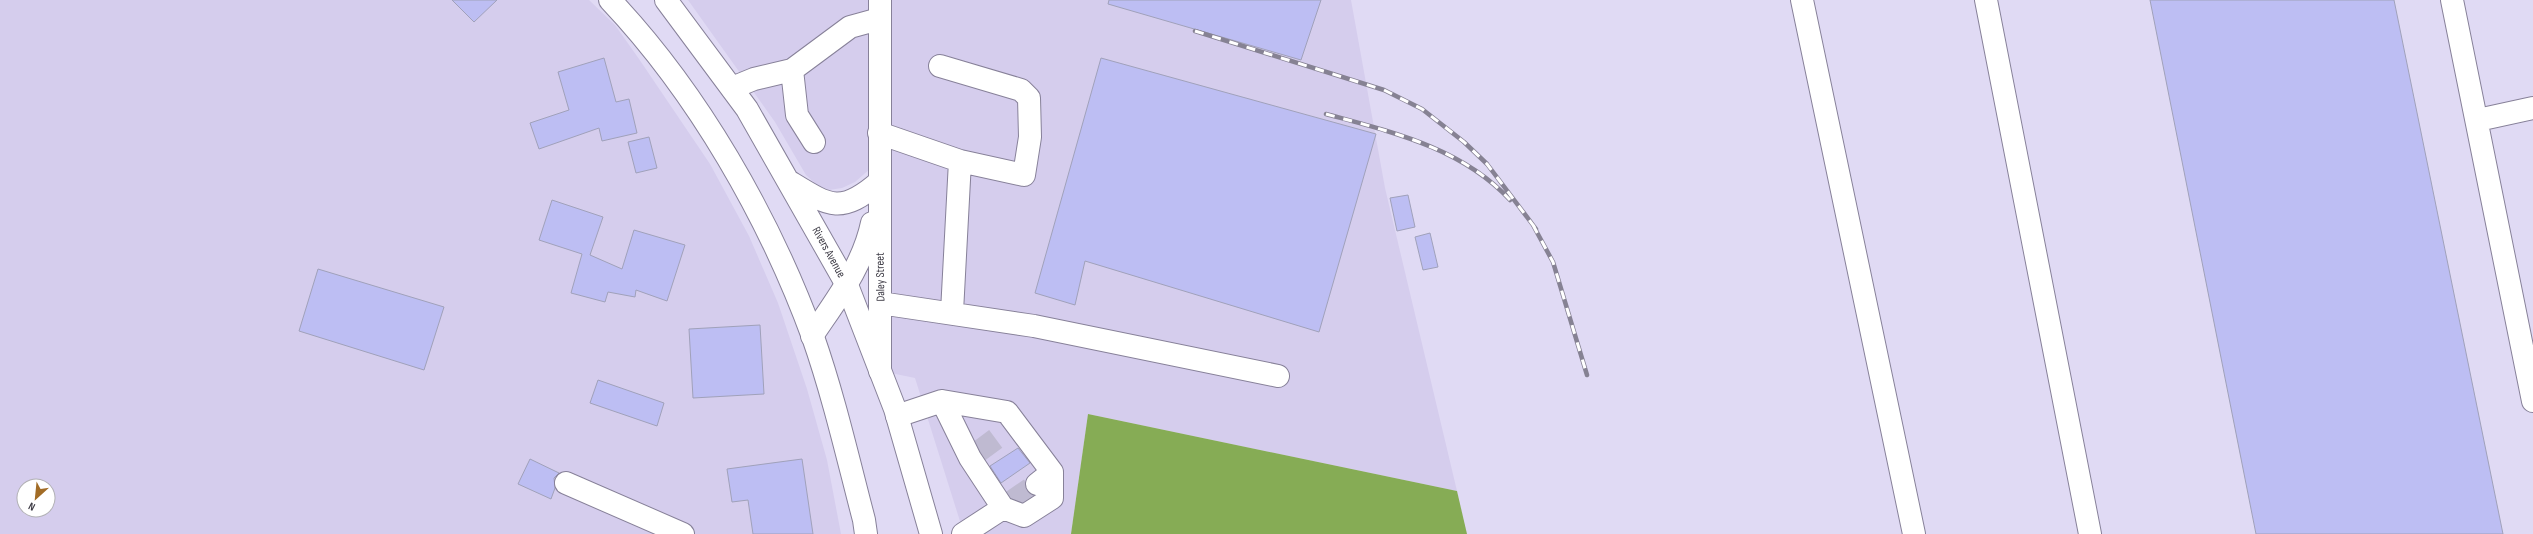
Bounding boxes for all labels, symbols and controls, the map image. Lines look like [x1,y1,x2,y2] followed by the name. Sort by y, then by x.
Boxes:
[808,224,849,281] street label: Rivers Avenue
[873,252,888,302] street label: Daley Street
[16,478,56,518] north arrow
[26,499,37,514] text: N

